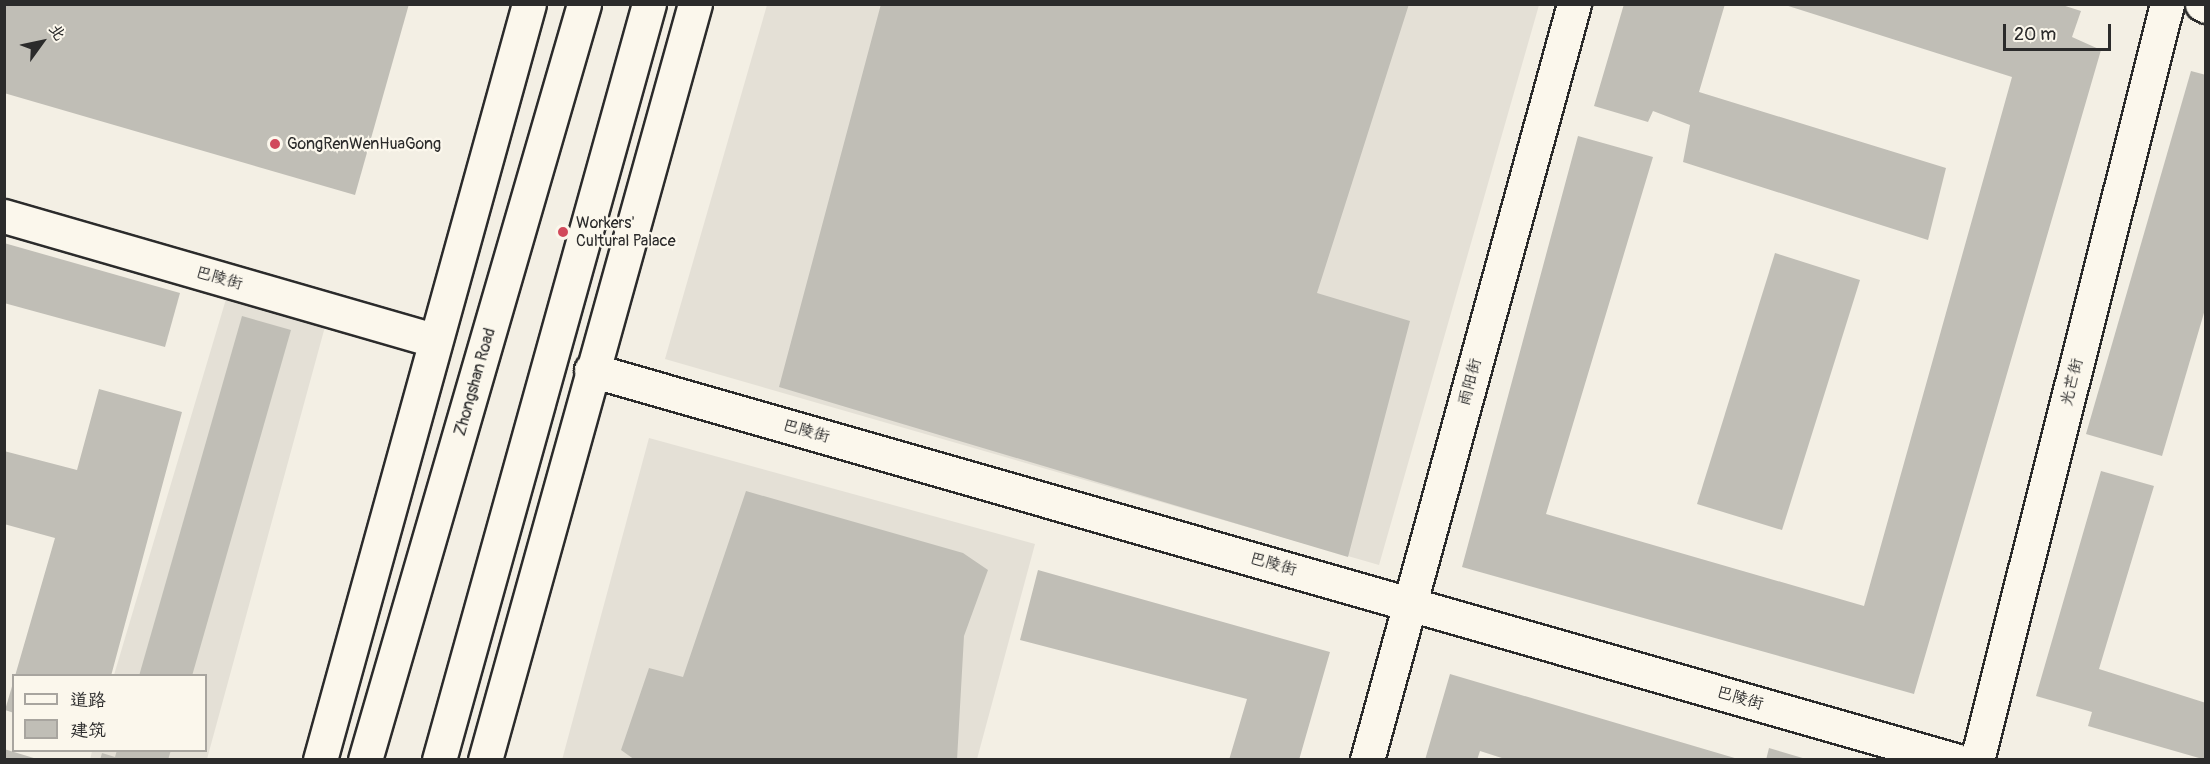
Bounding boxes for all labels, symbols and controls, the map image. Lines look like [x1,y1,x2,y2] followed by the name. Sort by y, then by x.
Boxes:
[12,12,72,72] north arrow
[2006,12,2114,50] scale bar
[44,20,70,44] text: 北
[2014,23,2056,46] text: 20 m
[287,134,441,154] place label: GongRenWenHuaGong
[268,137,282,151] marker: GongRenWenHuaGong
[576,213,676,251] place label: Workers' Cultural Palace
[554,223,572,241] marker: Workers' Cultural Palace
[193,262,245,294] street label: 巴陵街
[450,326,500,438] street label: Zhongshan Road
[1455,356,1485,408] street label: 雨阳街
[2057,356,2087,408] street label: 光芒街
[780,415,832,447] street label: 巴陵街
[1247,548,1299,580] street label: 巴陵街
[12,674,207,752] legend
[1714,682,1766,714] street label: 巴陵街
[70,689,106,712] text: 道路
[70,719,106,742] text: 建筑

